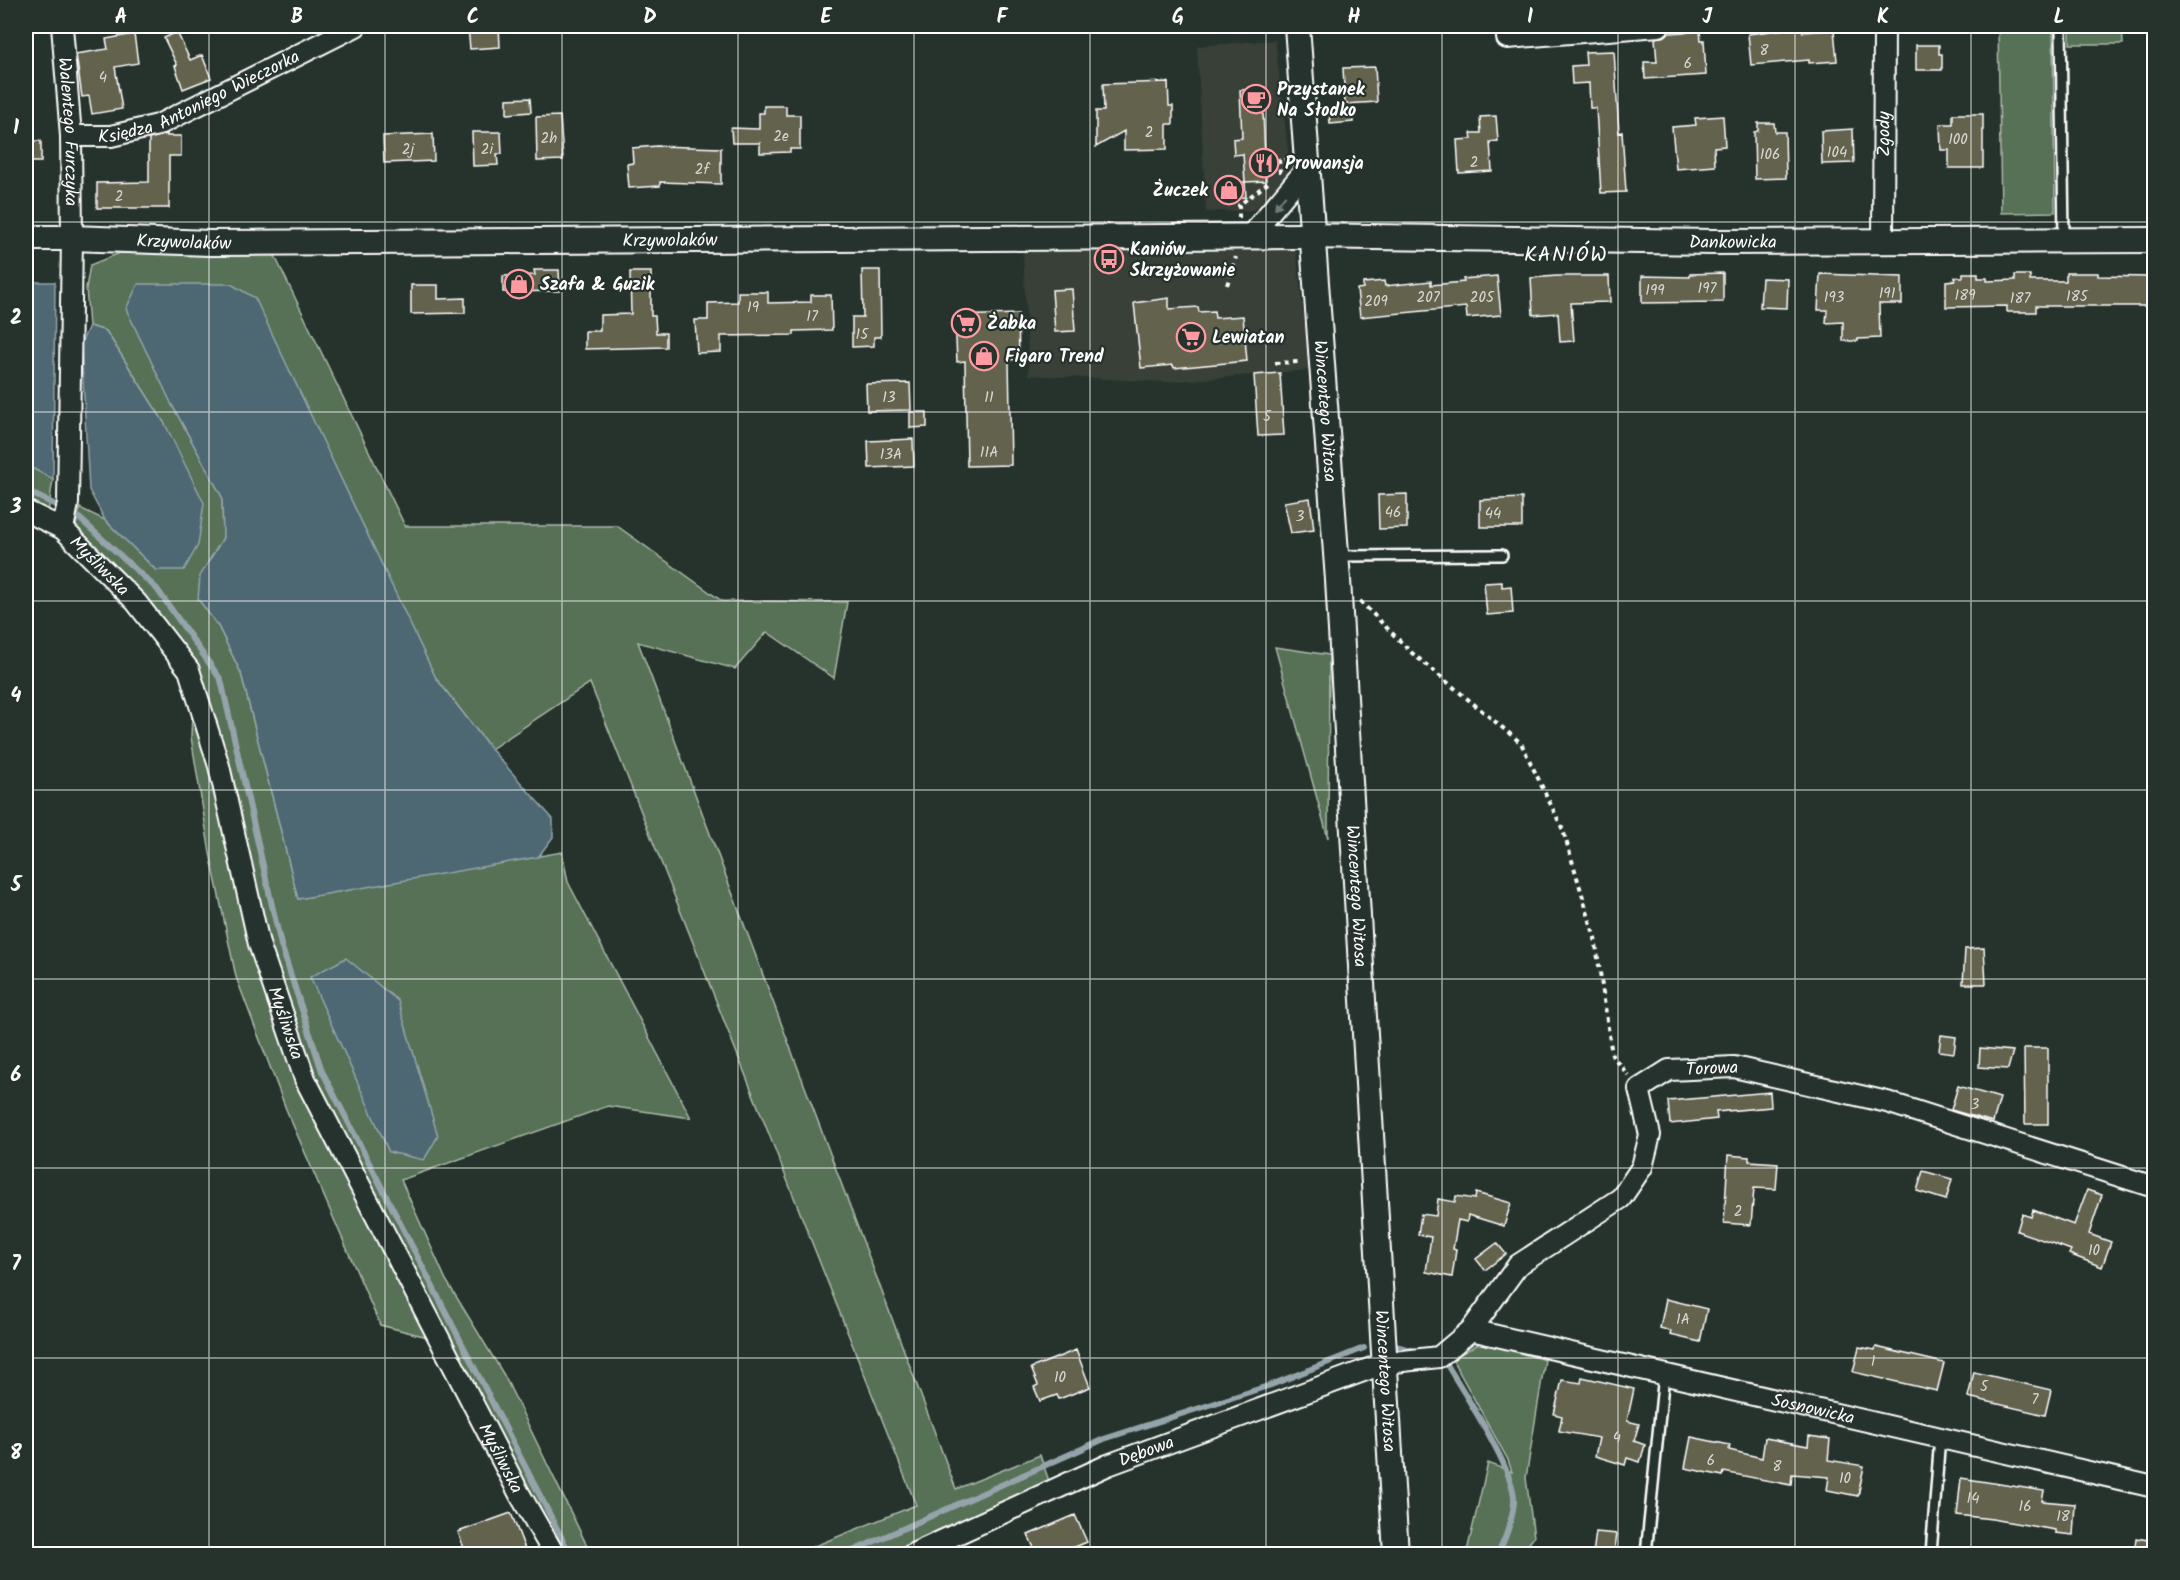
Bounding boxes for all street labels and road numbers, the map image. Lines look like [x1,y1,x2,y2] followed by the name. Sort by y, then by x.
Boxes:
[98,43,305,152] street label: Księdza Antoniego Wieczorka
[49,56,85,206] street label: Walentego Furczyka
[1870,111,1900,157] street label: Zgody
[136,227,232,259] street label: Krzywolaków
[622,227,718,256] street label: Krzywolaków
[1689,229,1777,258] street label: Dankowicka
[1304,339,1344,483] street label: Wincentego Witosa
[62,530,136,604] street label: Myśliwska
[1337,824,1374,968] street label: Wincentego Witosa
[259,983,310,1064] street label: Myśliwska
[1685,1054,1739,1085] street label: Torowa
[1365,1309,1403,1453] street label: Wincentego Witosa
[1768,1386,1857,1434] street label: Sosnowicka
[469,1418,530,1499] street label: Myśliwska
[1115,1429,1179,1476] street label: Dębowa

